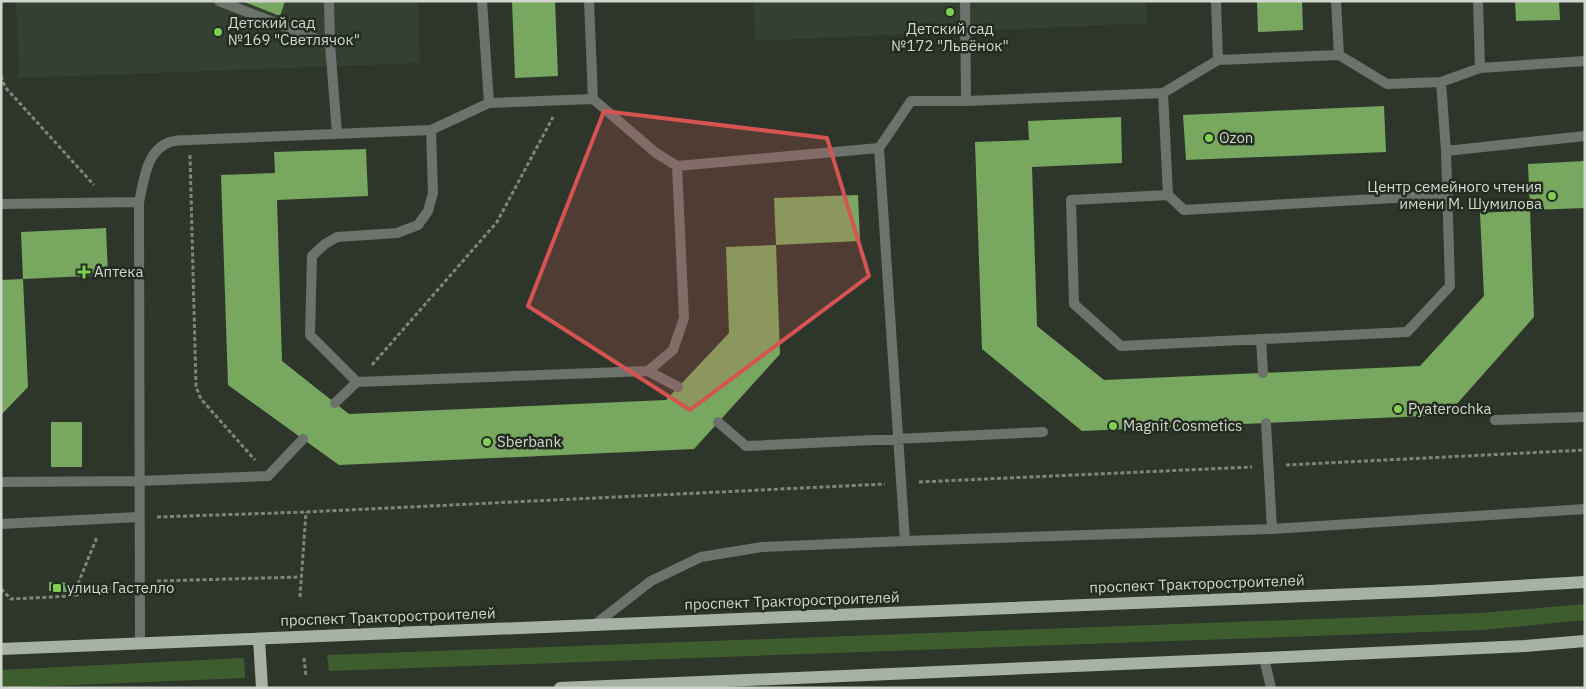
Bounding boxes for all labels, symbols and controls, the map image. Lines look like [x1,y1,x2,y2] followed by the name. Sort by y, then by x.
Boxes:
[944,6,956,18] marker: Детский сад №172 "Львёнок"
[228,13,360,49] place label: Детский сад №169 "Светлячок"
[891,19,1009,55] place label: Детский сад №172 "Львёнок"
[212,26,224,38] marker: Детский сад №169 "Светлячок"
[1219,128,1253,147] place label: Ozon
[1203,132,1215,144] marker: Ozon
[1367,177,1542,213] place label: Центр семейного чтения имени М. Шумилова
[1546,190,1558,202] marker: Центр семейного чтения имени М. Шумилова
[94,262,143,281] place label: Аптека
[78,266,90,278] marker: Аптека
[1408,399,1492,418] place label: Pyaterochka
[1392,403,1404,415] marker: Pyaterochka
[1123,416,1242,435] place label: Magnit Cosmetics
[1107,420,1119,432] marker: Magnit Cosmetics
[497,432,561,451] place label: Sberbank
[481,436,493,448] marker: Sberbank
[1089,570,1305,597] street label: проспект Тракторостроителей
[67,578,174,597] place label: улица Гастелло
[51,582,63,594] marker: улица Гастелло
[684,587,900,614] street label: проспект Тракторостроителей
[280,603,496,630] street label: проспект Тракторостроителей

